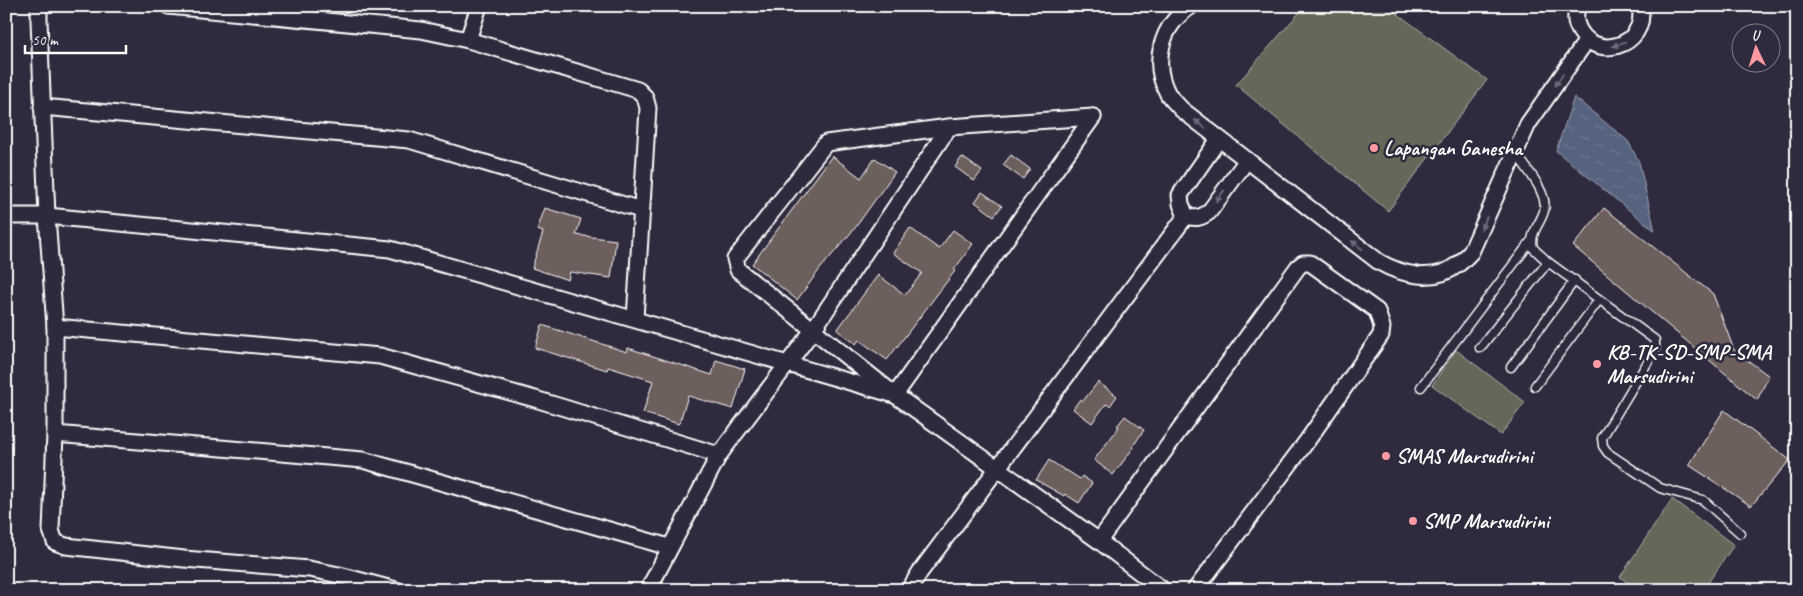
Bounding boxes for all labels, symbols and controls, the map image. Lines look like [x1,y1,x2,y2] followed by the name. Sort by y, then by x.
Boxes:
[25,22,126,54] scale bar
[1730,22,1780,72] north arrow
[1751,27,1762,44] text: U
[32,31,59,50] text: 50 m
[1611,40,1626,48] one-way arrow
[1554,73,1564,87] one-way arrow
[1194,118,1207,129] one-way arrow
[1384,135,1524,161] place label: Lapangan Ganesha
[1368,142,1380,154] marker: Lapangan Ganesha
[1215,189,1226,202] one-way arrow
[1480,216,1488,230] one-way arrow
[1351,239,1364,250] one-way arrow
[1607,339,1772,389] place label: KB-TK-SD-SMP-SMA Marsudirini
[1591,358,1603,370] marker: KB-TK-SD-SMP-SMA Marsudirini
[1396,443,1536,469] place label: SMAS Marsudirini
[1380,450,1392,462] marker: SMAS Marsudirini
[1423,508,1552,534] place label: SMP Marsudirini
[1407,515,1419,527] marker: SMP Marsudirini

